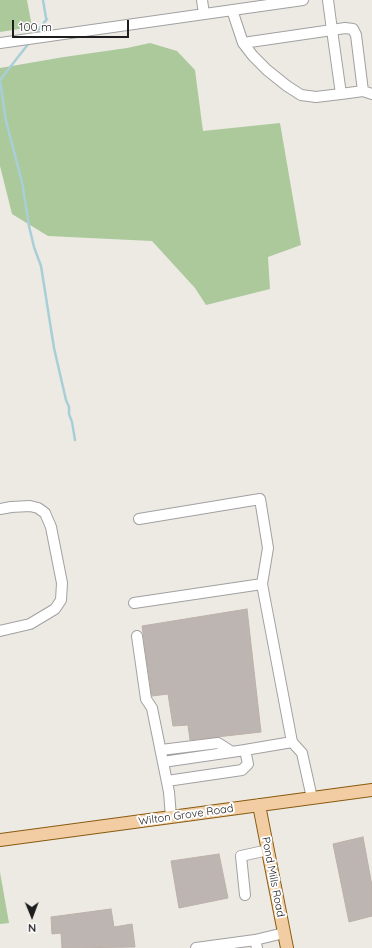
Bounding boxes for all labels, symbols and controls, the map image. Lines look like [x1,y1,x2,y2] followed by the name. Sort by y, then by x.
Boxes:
[14,12,131,38] scale bar
[19,19,52,34] text: 100 m
[138,802,234,828] street label: Wilton Grove Road
[259,836,287,918] street label: Pond Mills Road
[12,896,52,936] north arrow
[28,921,36,935] text: N

